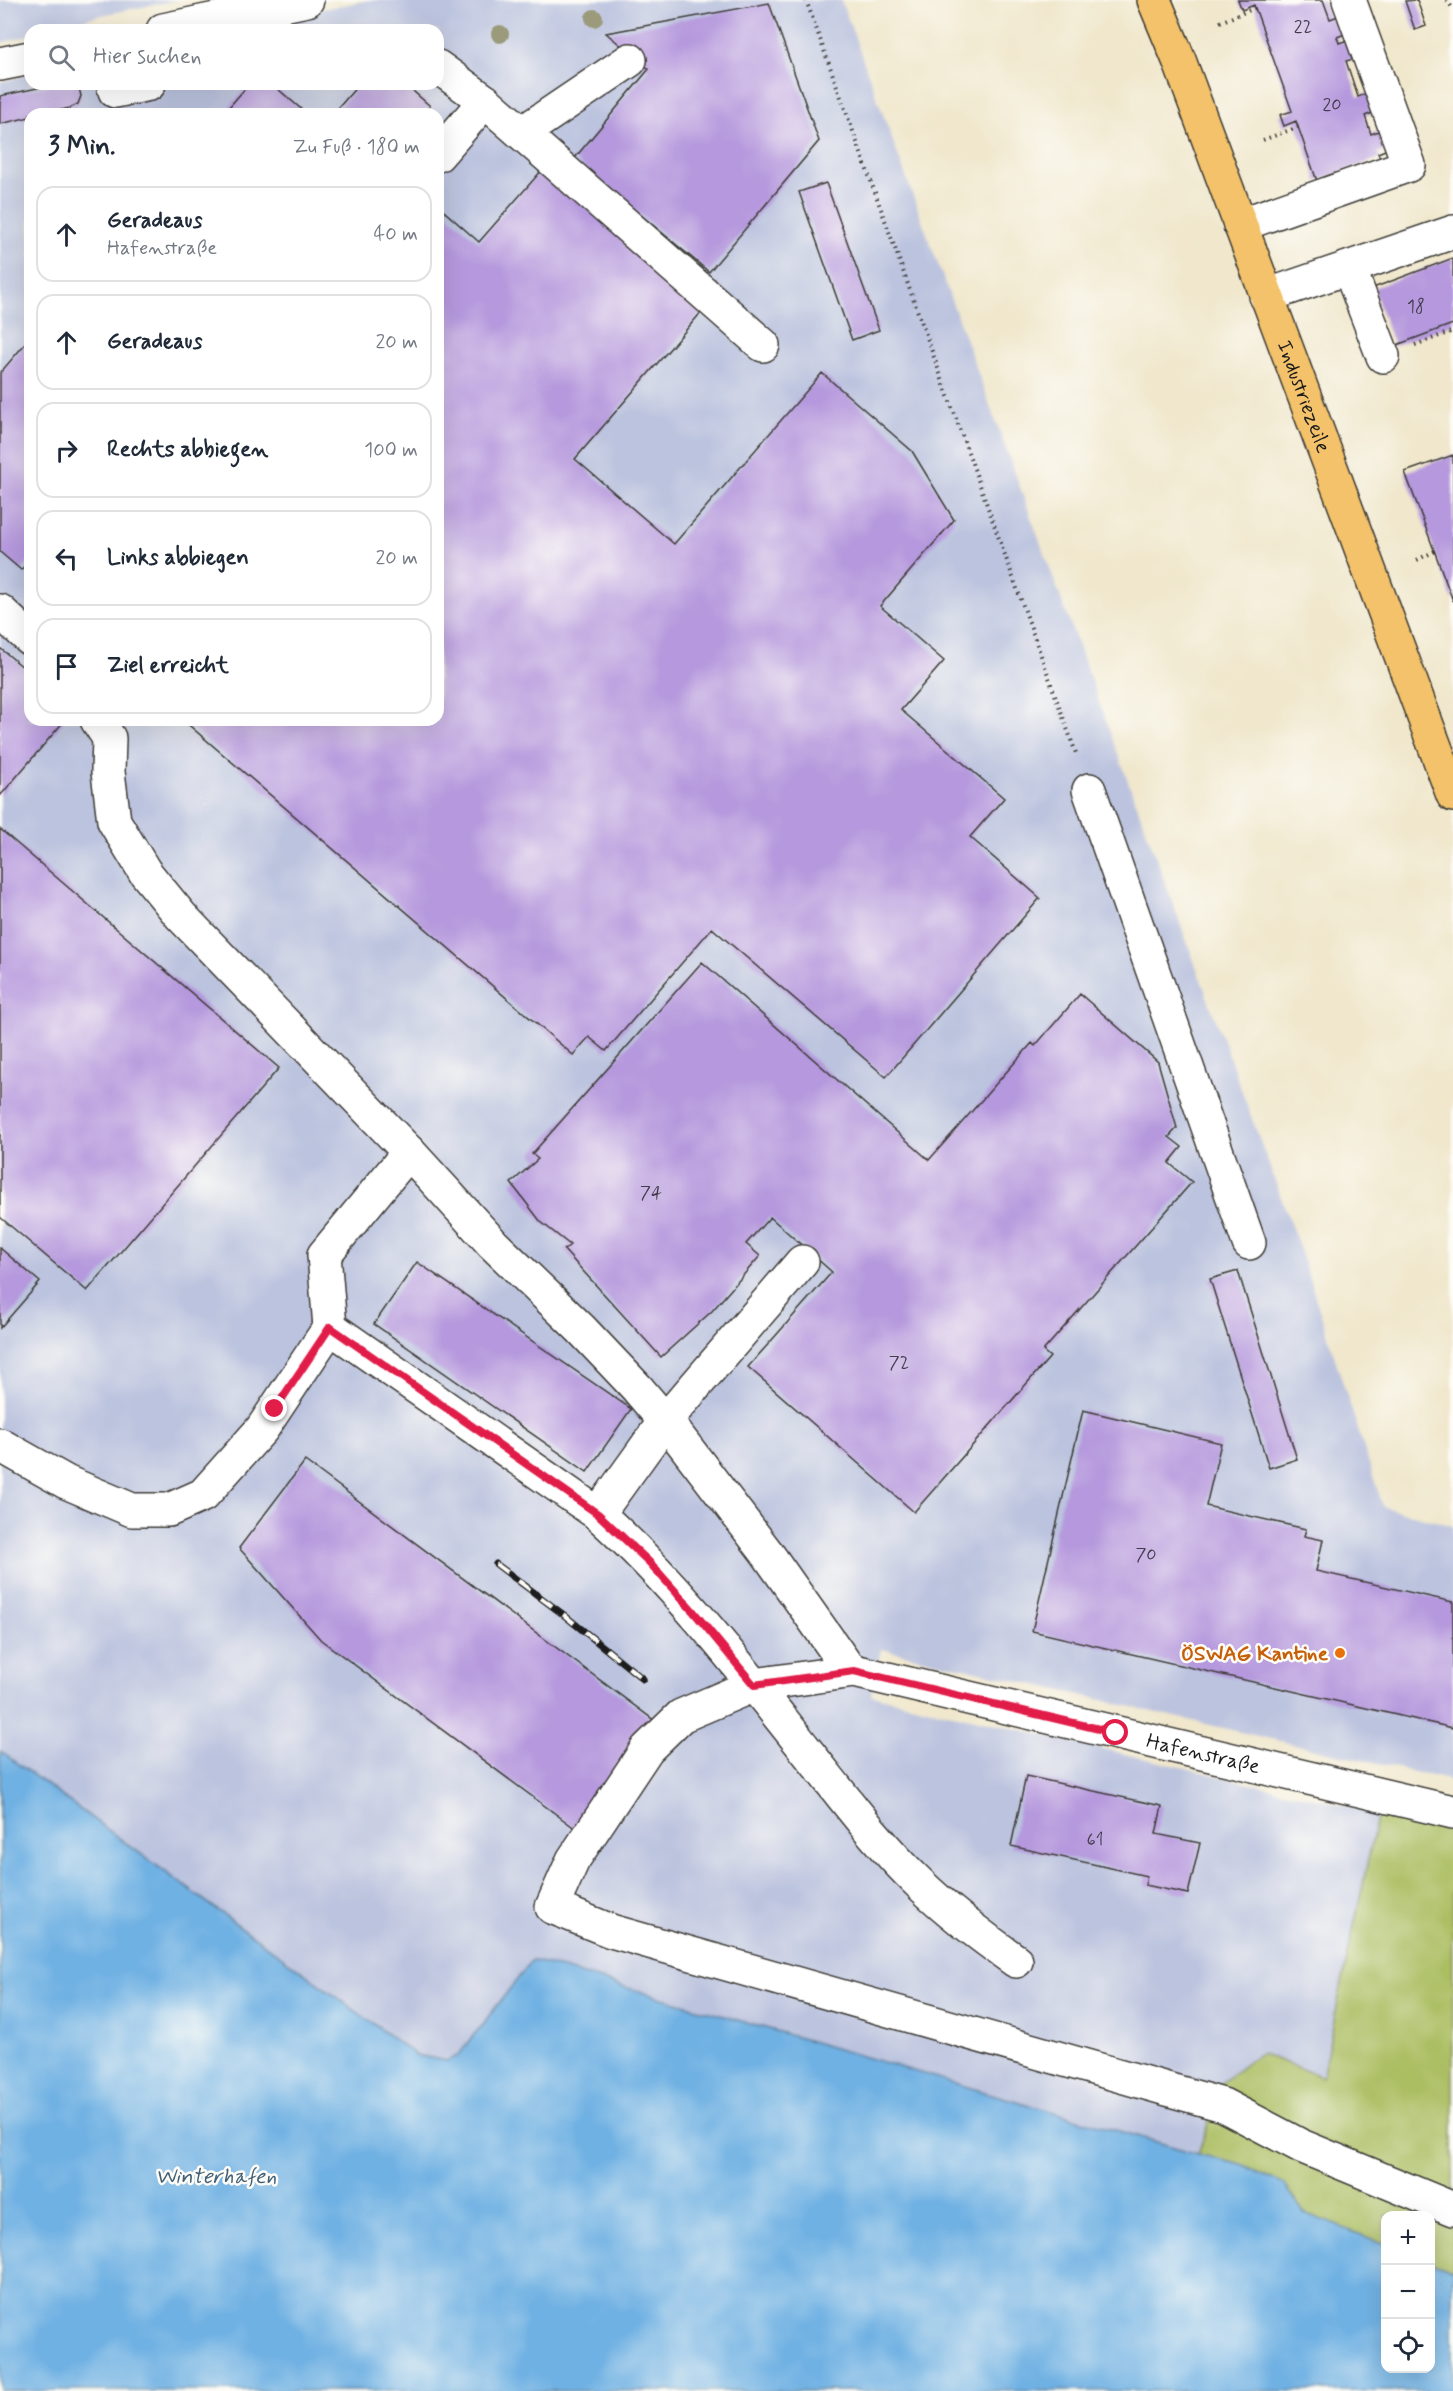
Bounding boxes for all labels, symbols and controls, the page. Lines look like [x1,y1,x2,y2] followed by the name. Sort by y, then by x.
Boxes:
[1294,15,1312,39] house number: 22
[24,24,444,90] search box
[45,41,78,74] icon: search
[93,43,202,71] text: Hier suchen
[1322,93,1342,117] house number: 20
[48,130,116,164] text: 3 Min.
[293,134,420,161] text: Zu Fuß · 180 m
[107,207,202,235] text: Geradeaus
[50,218,83,251] icon: ahead
[374,221,418,248] text: 40 m
[107,235,217,262] text: Hafenstraße
[1407,295,1425,319] house number: 18
[50,326,83,359] icon: ahead
[107,328,202,356] text: Geradeaus
[375,329,418,356] text: 20 m
[1270,337,1337,457] street label: Industriezeile
[50,434,83,467] icon: right
[107,436,268,464] text: Rechts abbiegen
[364,437,418,464] text: 100 m
[50,542,83,575] icon: left
[107,544,249,572] text: Links abbiegen
[375,545,418,572] text: 20 m
[50,650,83,683] icon: arrive
[107,652,229,680] text: Ziel erreicht
[640,1181,662,1205] house number: 74
[889,1351,909,1375] house number: 72
[261,1395,287,1421] route end
[1135,1543,1157,1567] house number: 70
[1181,1640,1329,1668] place label: ÖSWAG Kantine
[1333,1646,1347,1660] marker: ÖSWAG Kantine
[1102,1719,1128,1745] route start
[1144,1727,1263,1781] street label: Hafenstraße
[1087,1828,1103,1852] house number: 61
[155,2163,277,2191] water label: Winterhafen
[1381,2211,1435,2373] map controls
[1381,2211,1435,2265] button: +
[1381,2265,1435,2319] button: −
[1381,2319,1435,2373] button: locate

